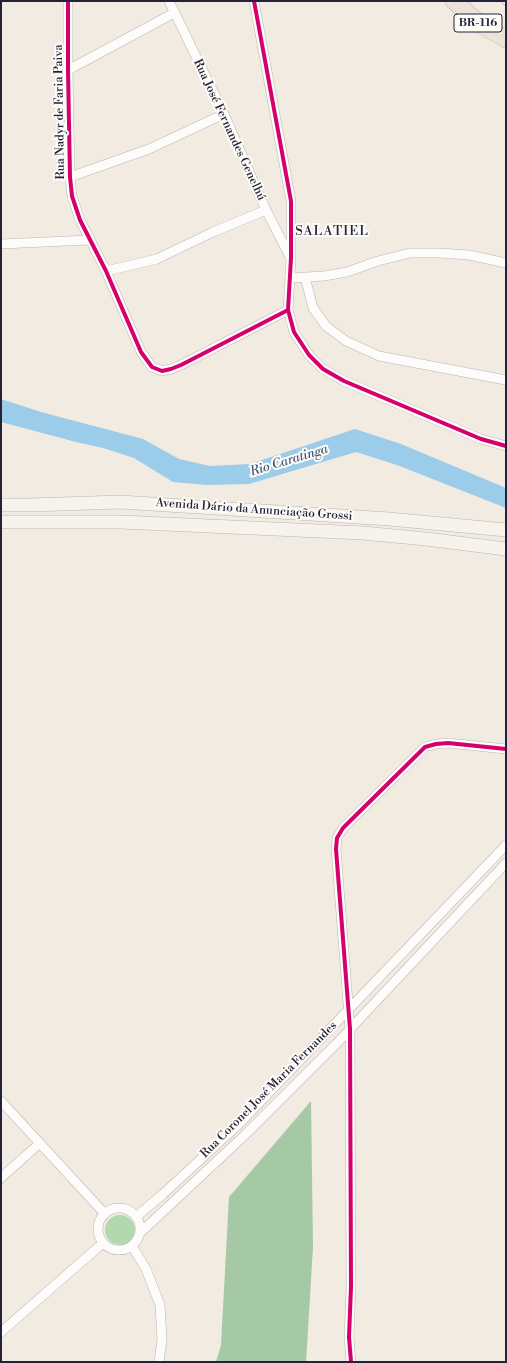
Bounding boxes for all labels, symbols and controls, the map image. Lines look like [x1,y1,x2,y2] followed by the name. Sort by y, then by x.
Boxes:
[454,14,502,32] road number: BR-116
[52,44,68,180] street label: Rua Nadyr de Faria Paiva
[190,57,268,203] street label: Rua José Fernandes Genelhú
[295,224,369,240] district label: SALATIEL
[248,442,330,480] water label: Rio Caratinga
[155,496,353,524] street label: Avenida Dário da Anunciação Grossi
[198,1019,340,1161] street label: Rua Coronel José Maria Fernandes

